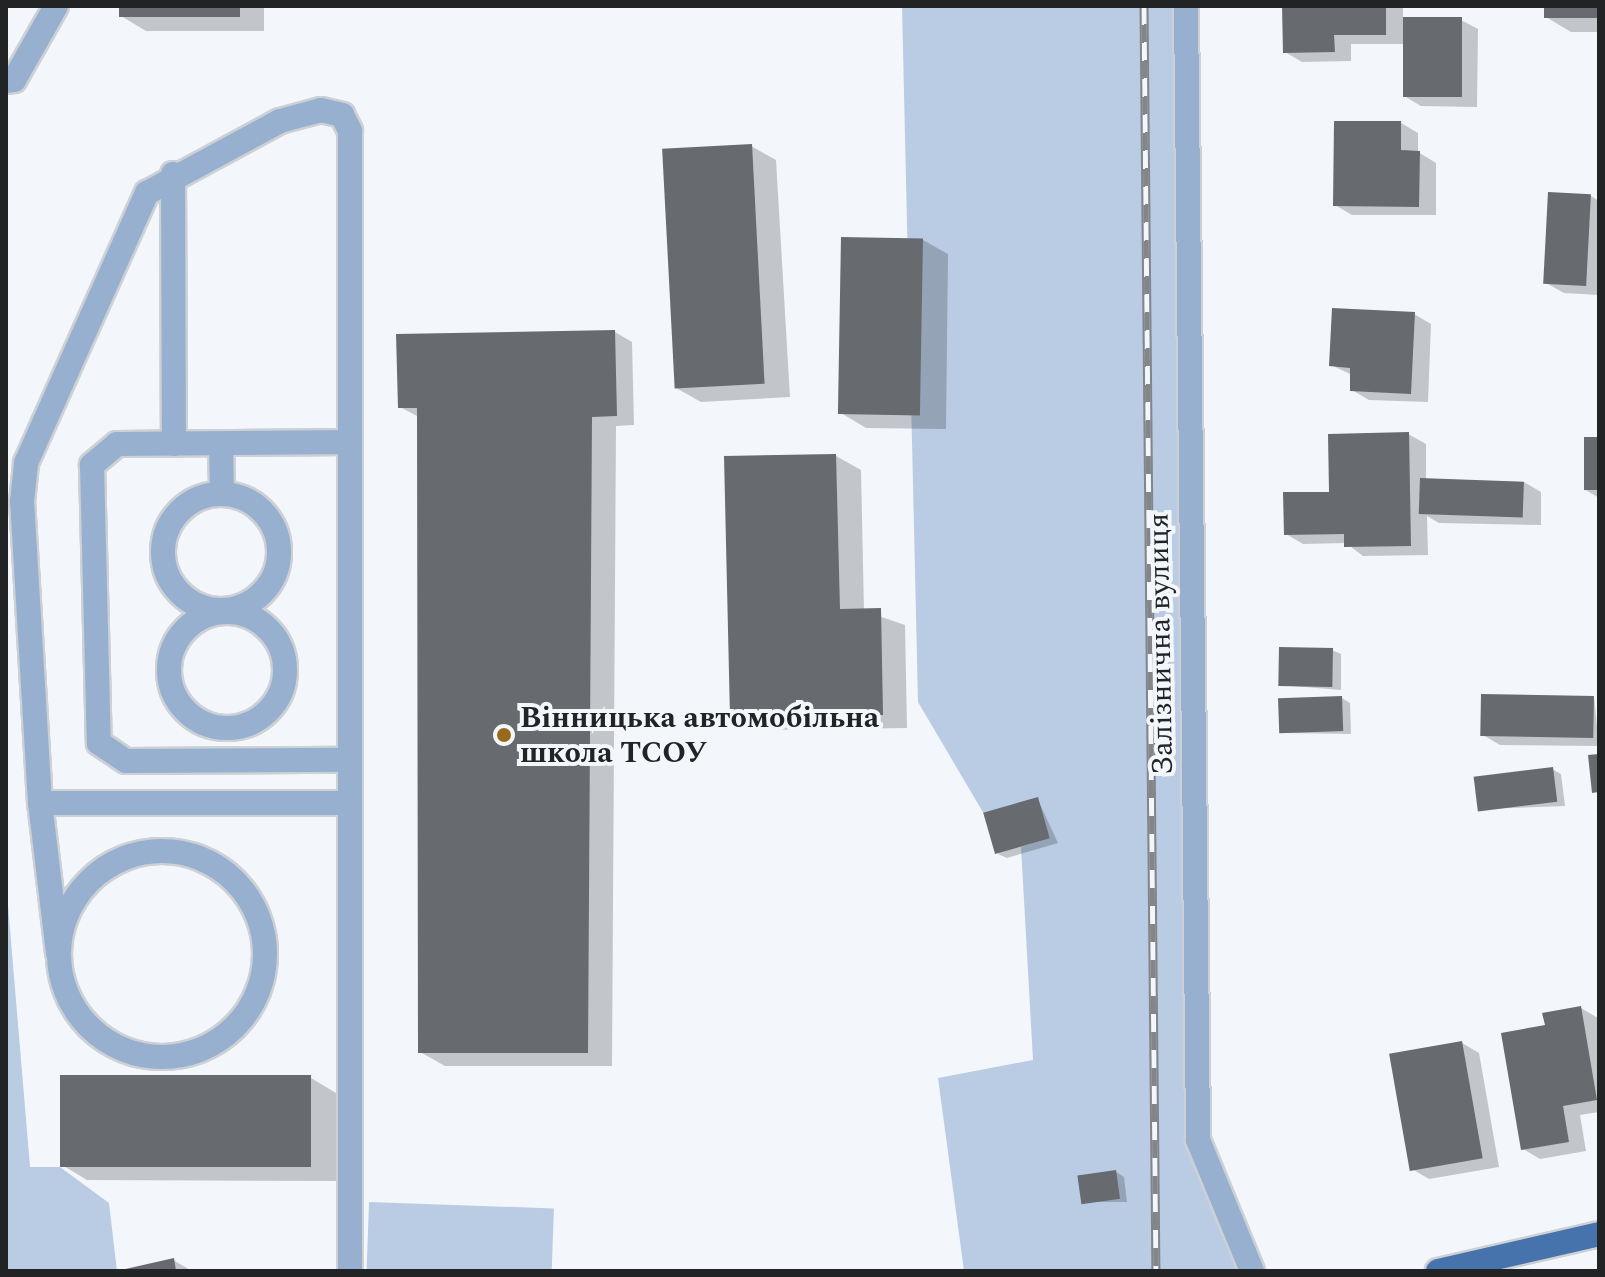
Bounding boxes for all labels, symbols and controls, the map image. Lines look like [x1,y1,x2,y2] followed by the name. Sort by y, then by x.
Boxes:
[1141,512,1181,776] street label: Залізнична вулиця
[520,700,879,770] place label: Вінницька автомобільна школа ТСОУ
[495,726,513,744] marker: Вінницька автомобільна школа ТСОУ

